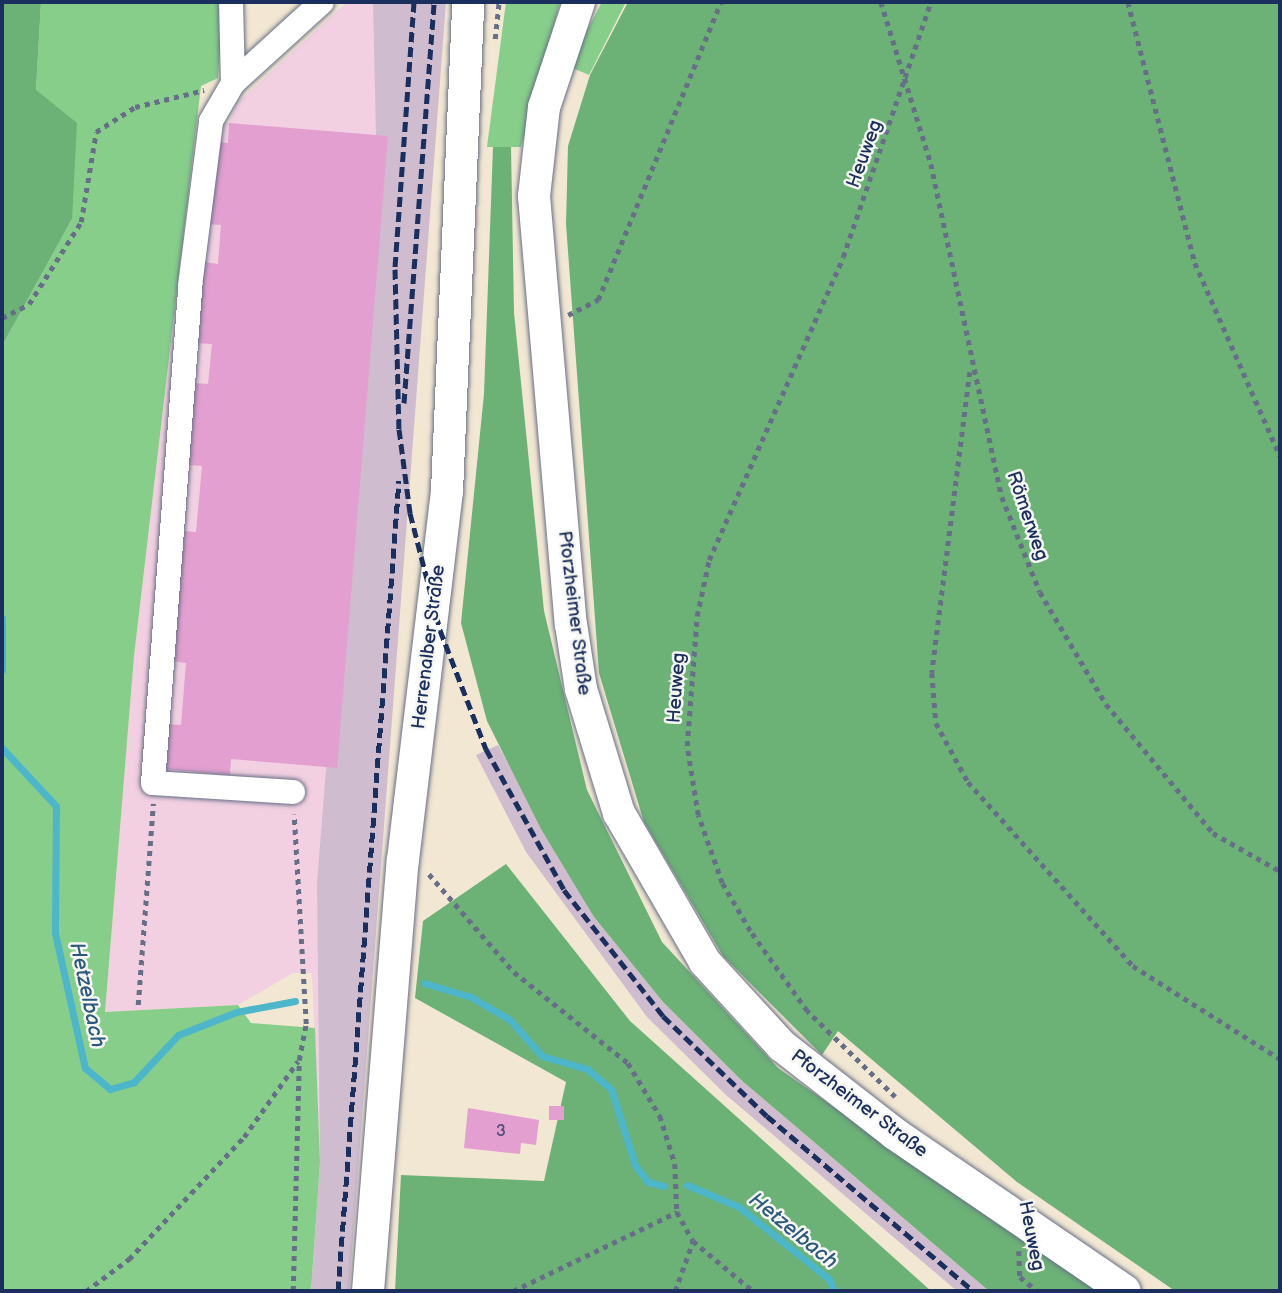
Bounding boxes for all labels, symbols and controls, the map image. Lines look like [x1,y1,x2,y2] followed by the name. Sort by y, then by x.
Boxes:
[842,117,888,191] street label: Heuweg
[1001,468,1053,564] street label: Römerweg
[553,529,595,697] street label: Pforzheimer Straße
[408,563,450,731] street label: Herrenalber Straße
[663,652,691,724] street label: Heuweg
[64,940,110,1050] water label: Hetzelbach
[786,1045,932,1163] street label: Pforzheimer Straße
[496,1122,506,1142] house number: 3
[744,1188,842,1274] water label: Hetzelbach
[1013,1199,1049,1273] street label: Heuweg

